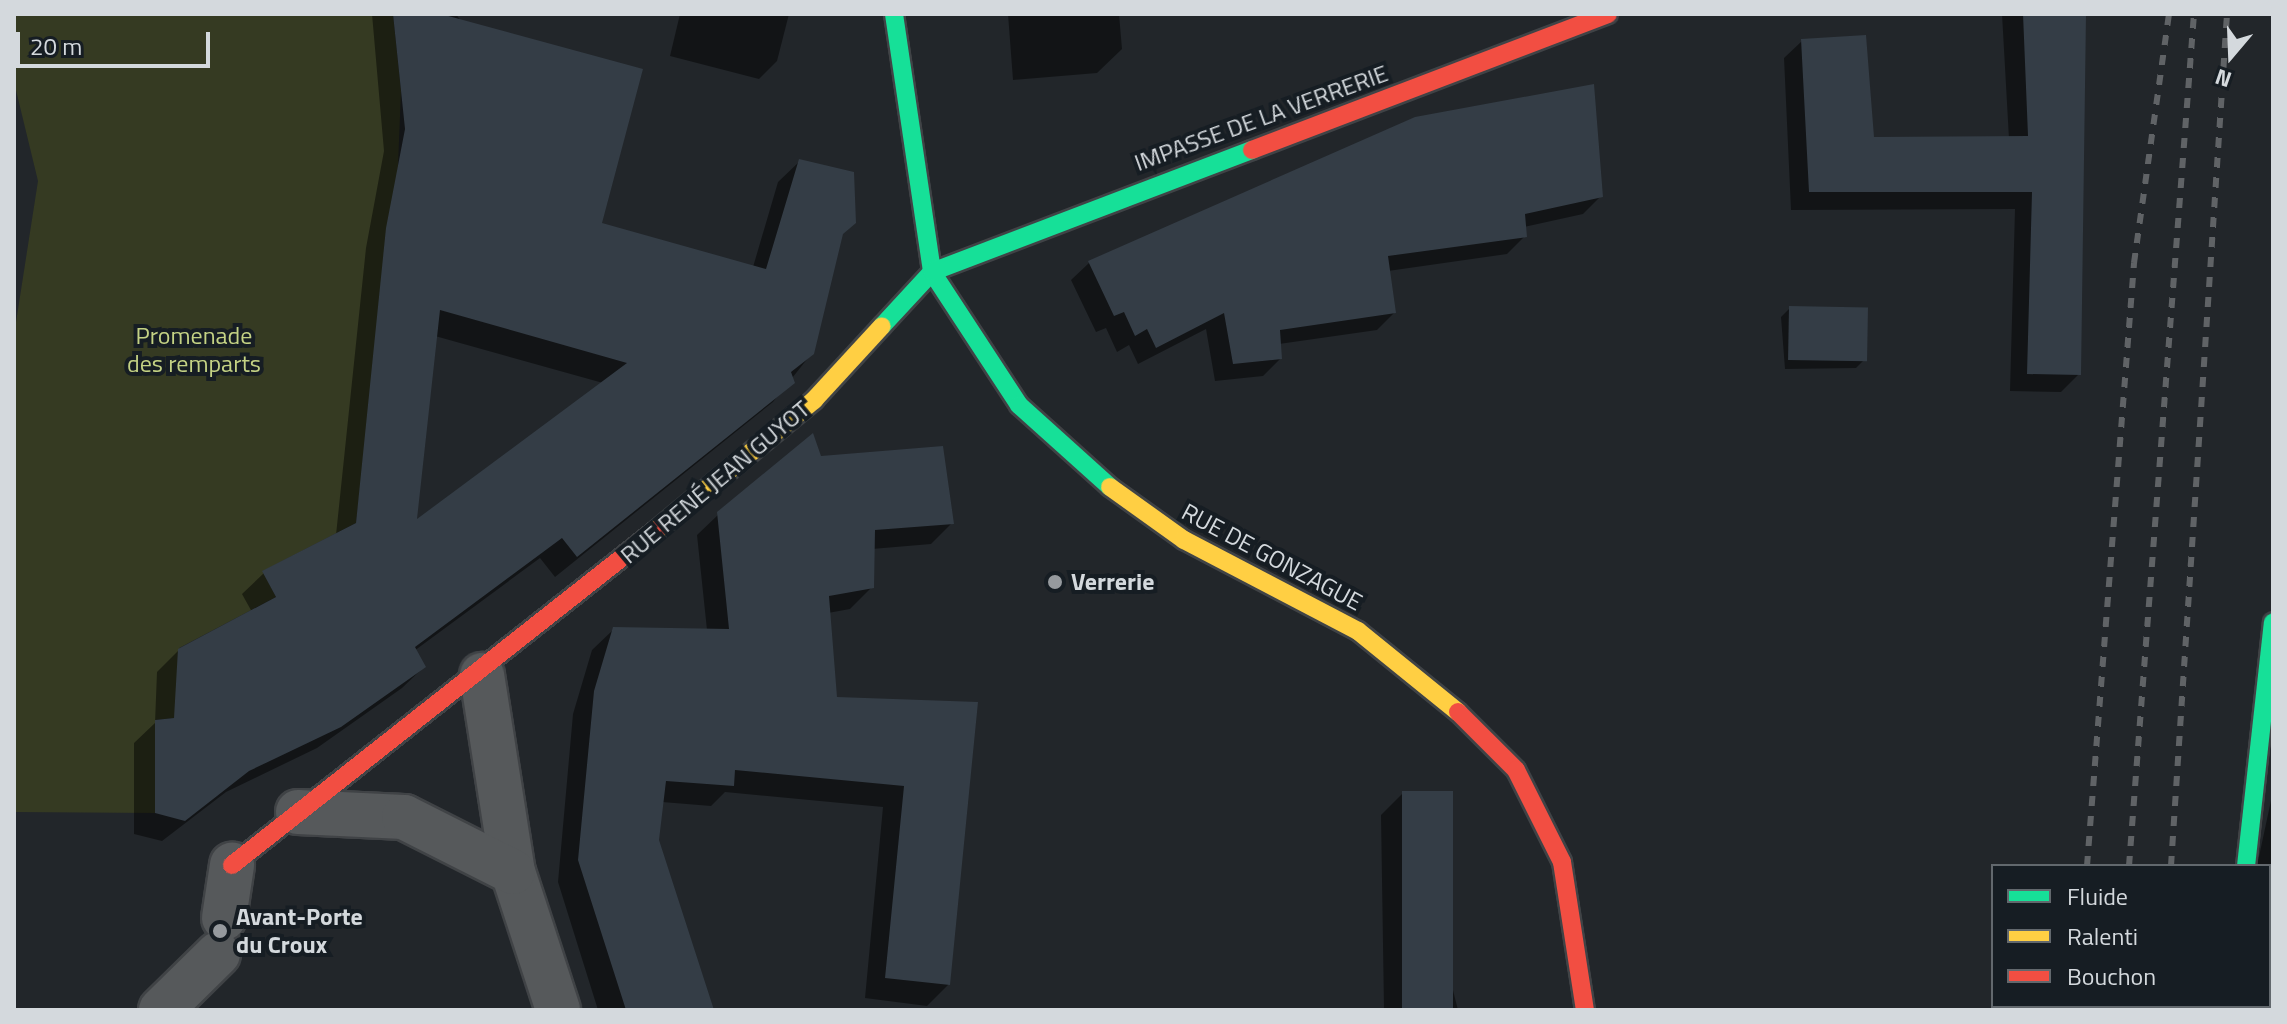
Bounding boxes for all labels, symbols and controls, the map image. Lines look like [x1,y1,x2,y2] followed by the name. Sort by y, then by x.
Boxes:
[20,16,214,66] scale bar
[2191,16,2271,96] north arrow
[30,28,82,64] text: 20 m
[1130,59,1392,177] street label: IMPASSE DE LA VERRERIE
[2210,60,2236,97] text: N
[127,322,261,378] park label: Promenade des remparts
[615,394,815,570] street label: RUE RENÉ JEAN GUYOT
[1177,497,1367,617] street label: RUE DE GONZAGUE
[1071,568,1154,596] place label: Verrerie
[1046,573,1064,591] marker: Verrerie
[1991,864,2271,1008] legend
[2067,878,2128,914] text: Fluide
[236,903,363,959] place label: Avant-Porte du Croux
[2067,918,2138,954] text: Ralenti
[211,922,229,940] marker: Avant-Porte du Croux
[2067,958,2156,994] text: Bouchon

